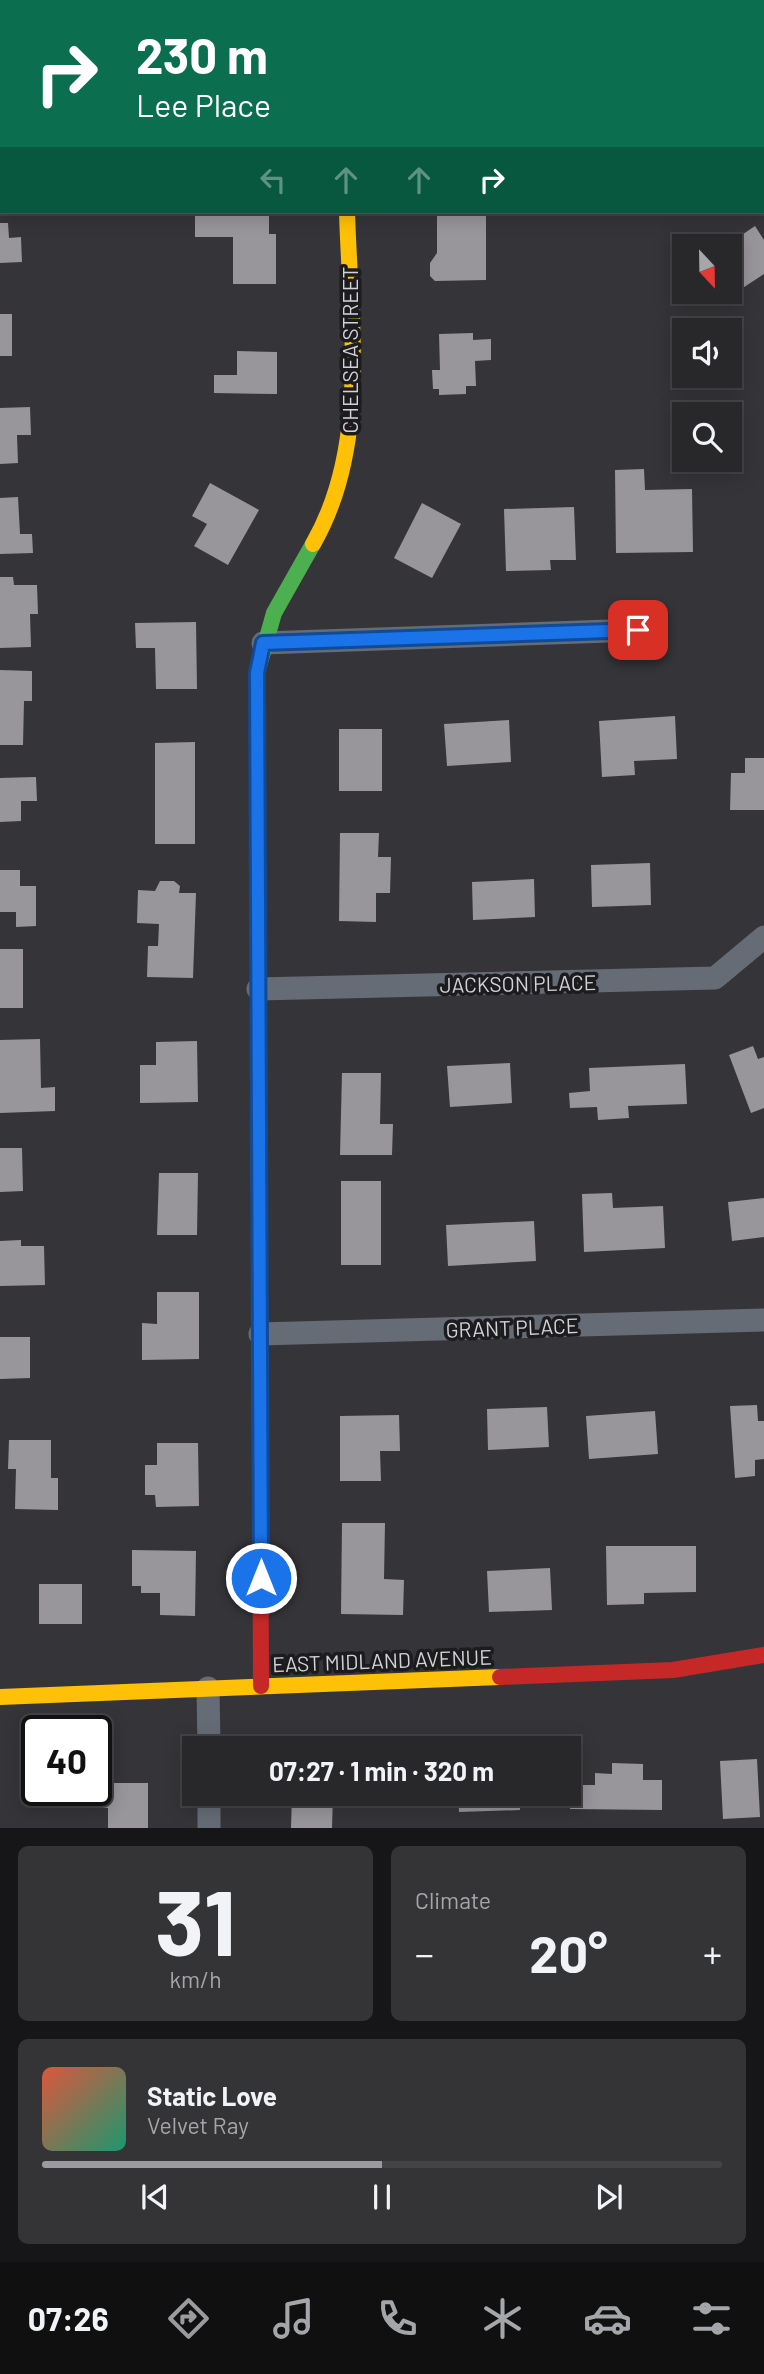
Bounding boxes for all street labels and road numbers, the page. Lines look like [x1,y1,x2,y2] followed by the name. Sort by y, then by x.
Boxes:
[337,266,362,434] street label: CHELSEA STREET
[439,969,597,997] street label: JACKSON PLACE
[445,1312,579,1342] street label: GRANT PLACE
[272,1644,492,1676] street label: EAST MIDLAND AVENUE

